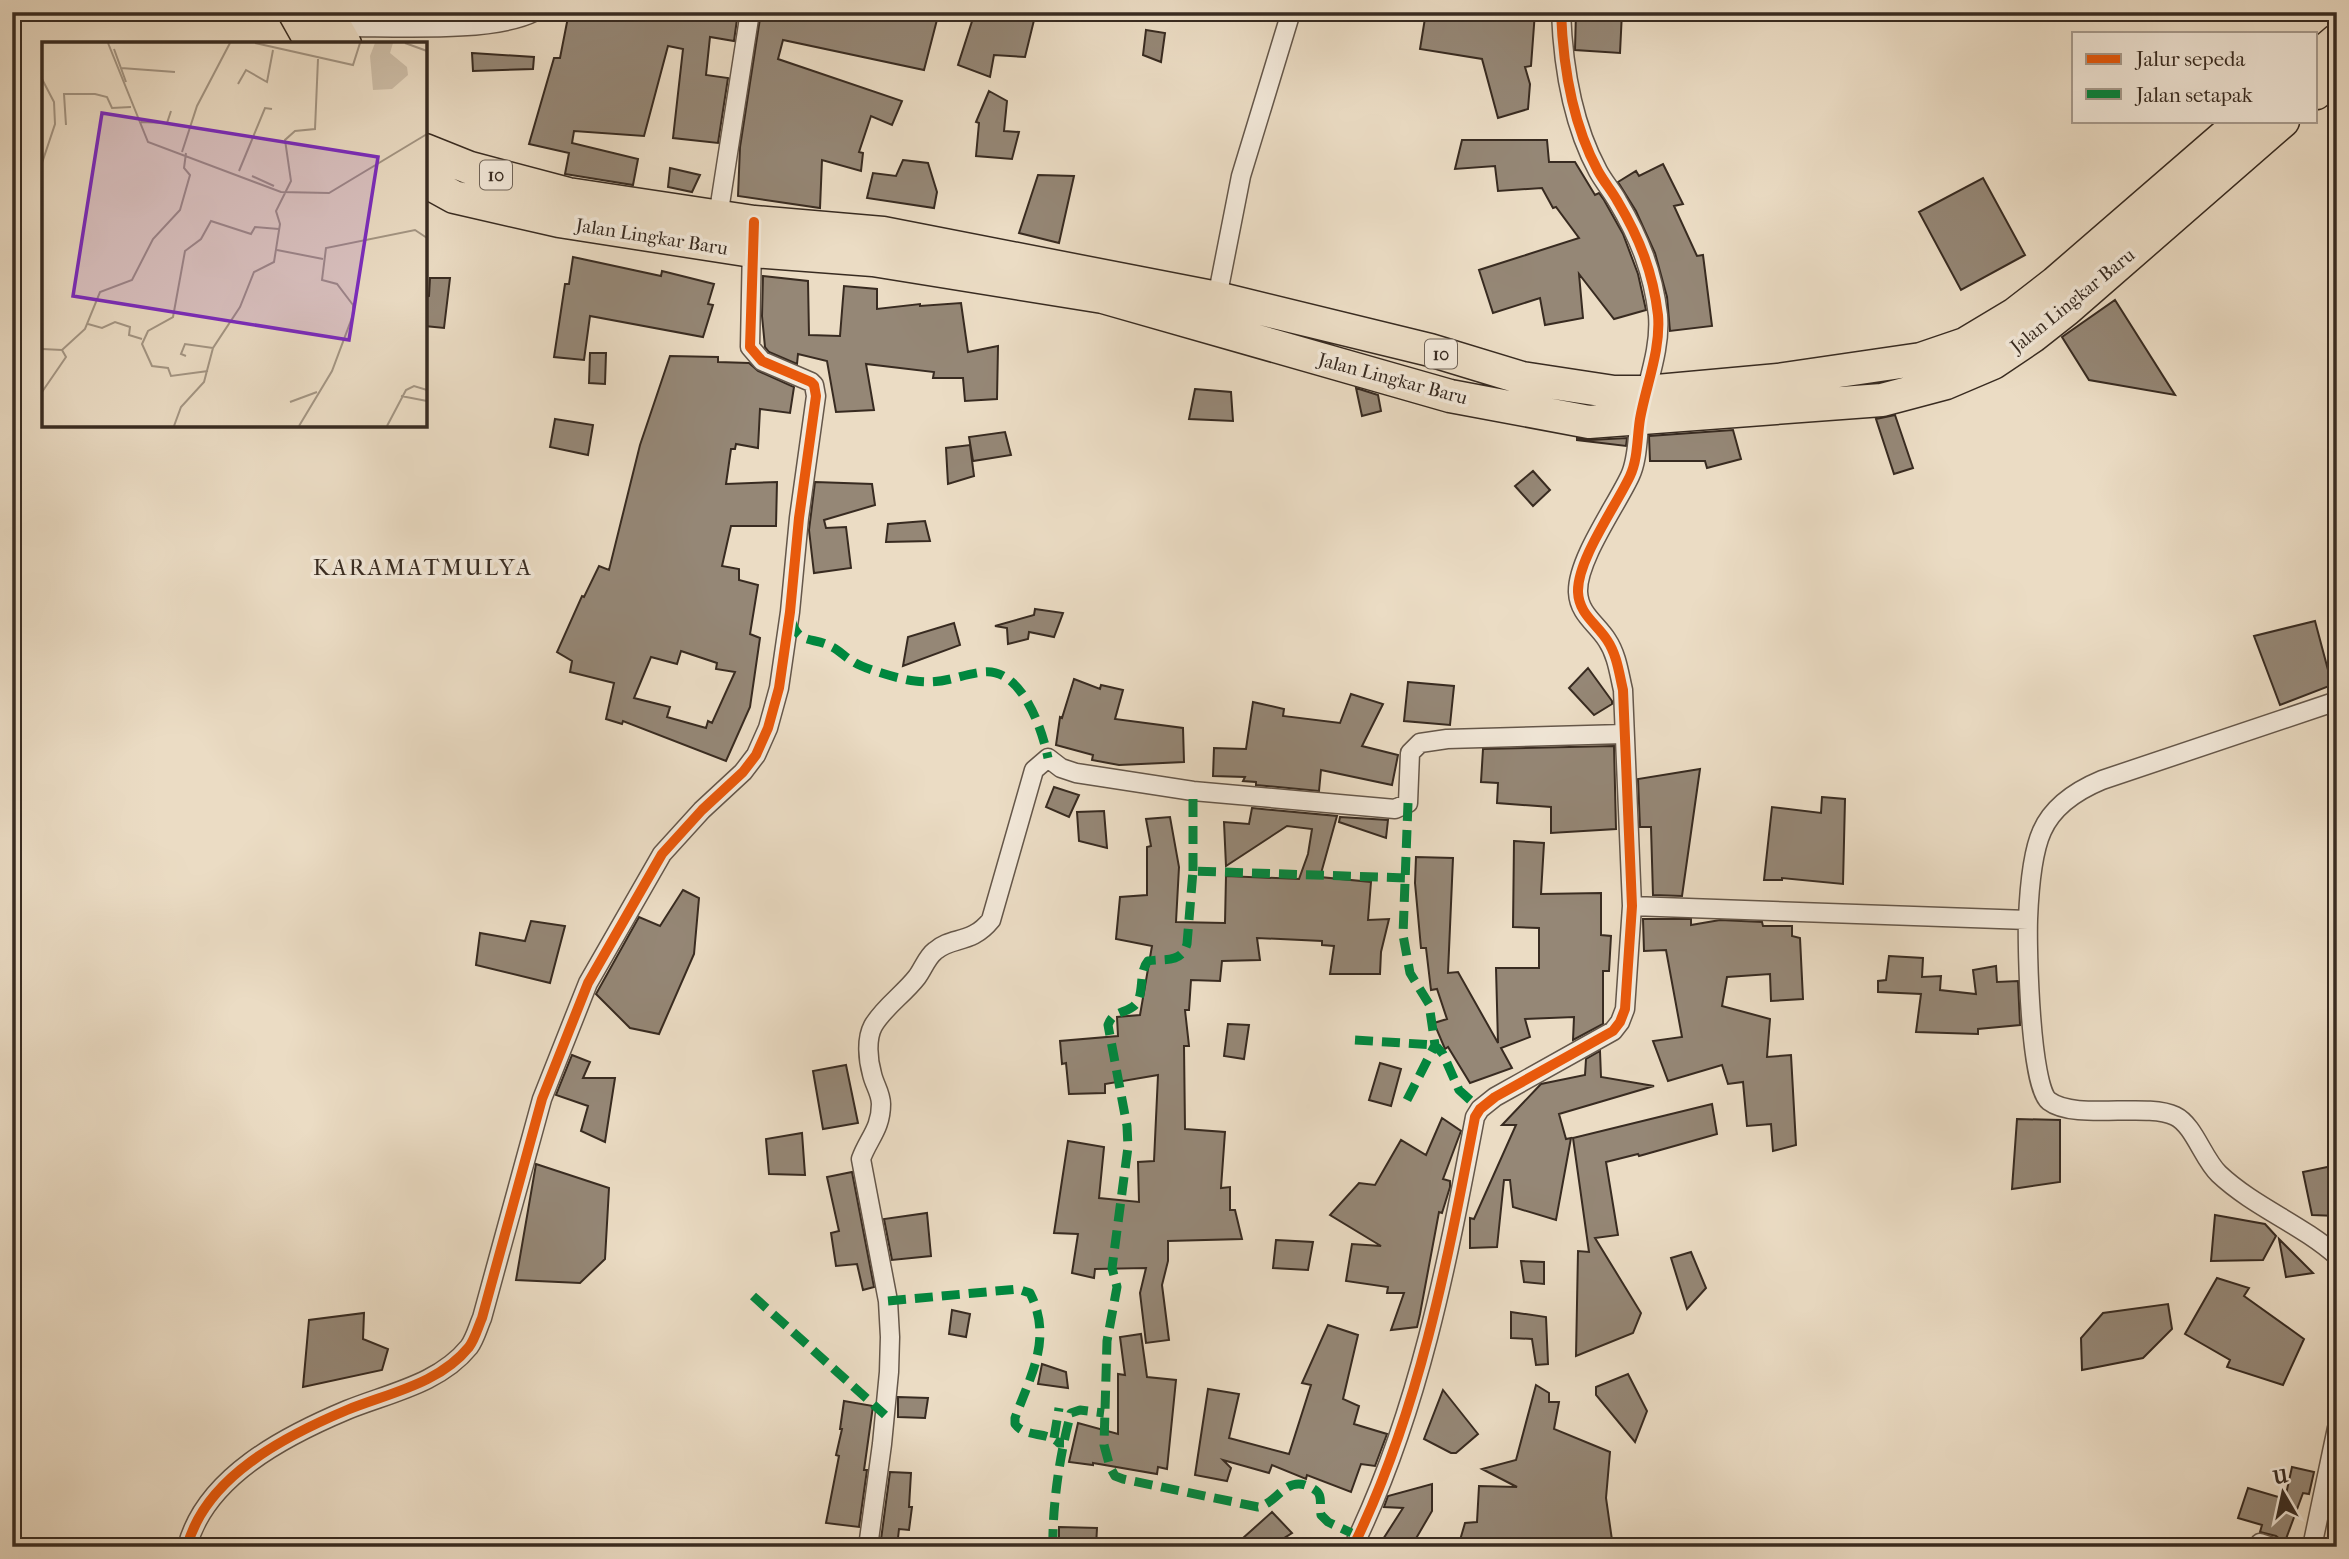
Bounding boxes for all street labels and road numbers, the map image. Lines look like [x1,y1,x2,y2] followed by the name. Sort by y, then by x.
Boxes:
[480,160,512,190] road number: 10
[572,214,730,260] street label: Jalan Lingkar Baru
[2004,244,2139,359] street label: Jalan Lingkar Baru
[1425,340,1457,368] road number: 10
[1314,348,1470,410] street label: Jalan Lingkar Baru

